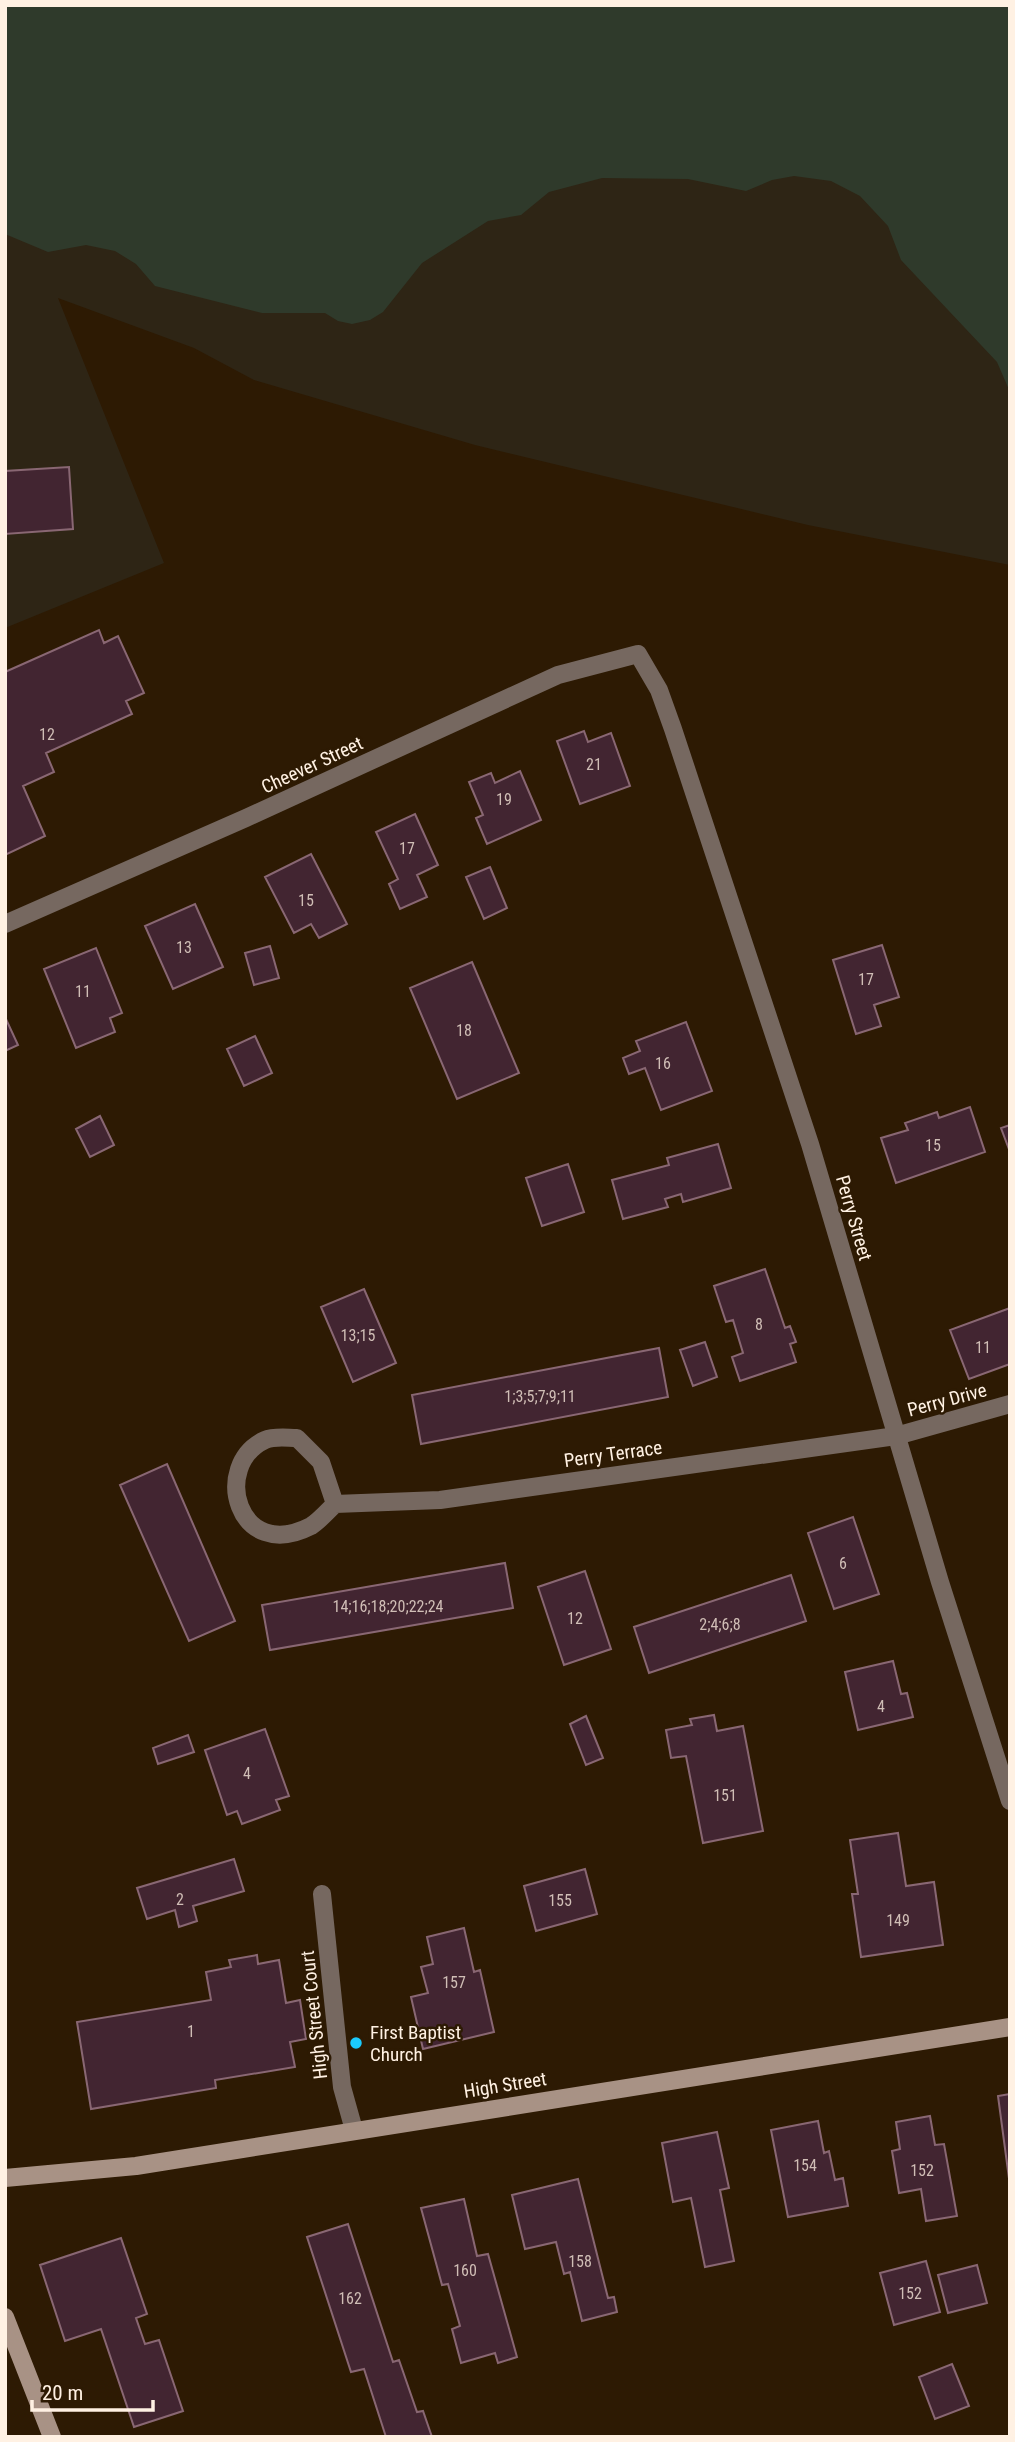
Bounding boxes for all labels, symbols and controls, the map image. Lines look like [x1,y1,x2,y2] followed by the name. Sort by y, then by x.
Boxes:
[39,725,55,744] house number: 12
[258,731,366,799] street label: Cheever Street
[586,755,602,774] house number: 21
[496,790,512,809] house number: 19
[399,839,415,858] house number: 17
[298,891,314,910] house number: 15
[176,938,192,957] house number: 13
[858,970,874,989] house number: 17
[75,982,91,1001] house number: 11
[456,1021,472,1040] house number: 18
[655,1054,671,1073] house number: 16
[925,1136,941,1155] house number: 15
[831,1173,877,1263] street label: Perry Street
[755,1315,763,1334] house number: 8
[341,1326,376,1345] house number: 13;15
[975,1338,991,1357] house number: 11
[905,1378,989,1422] street label: Perry Drive
[504,1387,576,1406] house number: 1;3;5;7;9;11
[562,1436,664,1472] street label: Perry Terrace
[839,1554,847,1573] house number: 6
[333,1597,444,1616] house number: 14;16;18;20;22;24
[567,1609,583,1628] house number: 12
[699,1615,741,1634] house number: 2;4;6;8
[877,1697,885,1716] house number: 4
[243,1764,251,1783] house number: 4
[713,1786,737,1805] house number: 151
[176,1890,184,1909] house number: 2
[548,1891,572,1910] house number: 155
[886,1911,910,1930] house number: 149
[296,1949,332,2081] street label: High Street Court
[442,1973,466,1992] house number: 157
[370,2021,461,2066] place label: First Baptist Church
[187,2022,195,2041] house number: 1
[348,2035,364,2051] marker: First Baptist Church
[462,2067,548,2103] street label: High Street
[793,2156,817,2175] house number: 154
[910,2161,934,2180] house number: 152
[568,2252,592,2271] house number: 158
[453,2261,477,2280] house number: 160
[898,2284,922,2303] house number: 152
[338,2289,362,2308] house number: 162
[32,2368,152,2412] scale bar
[42,2381,83,2405] text: 20 m

